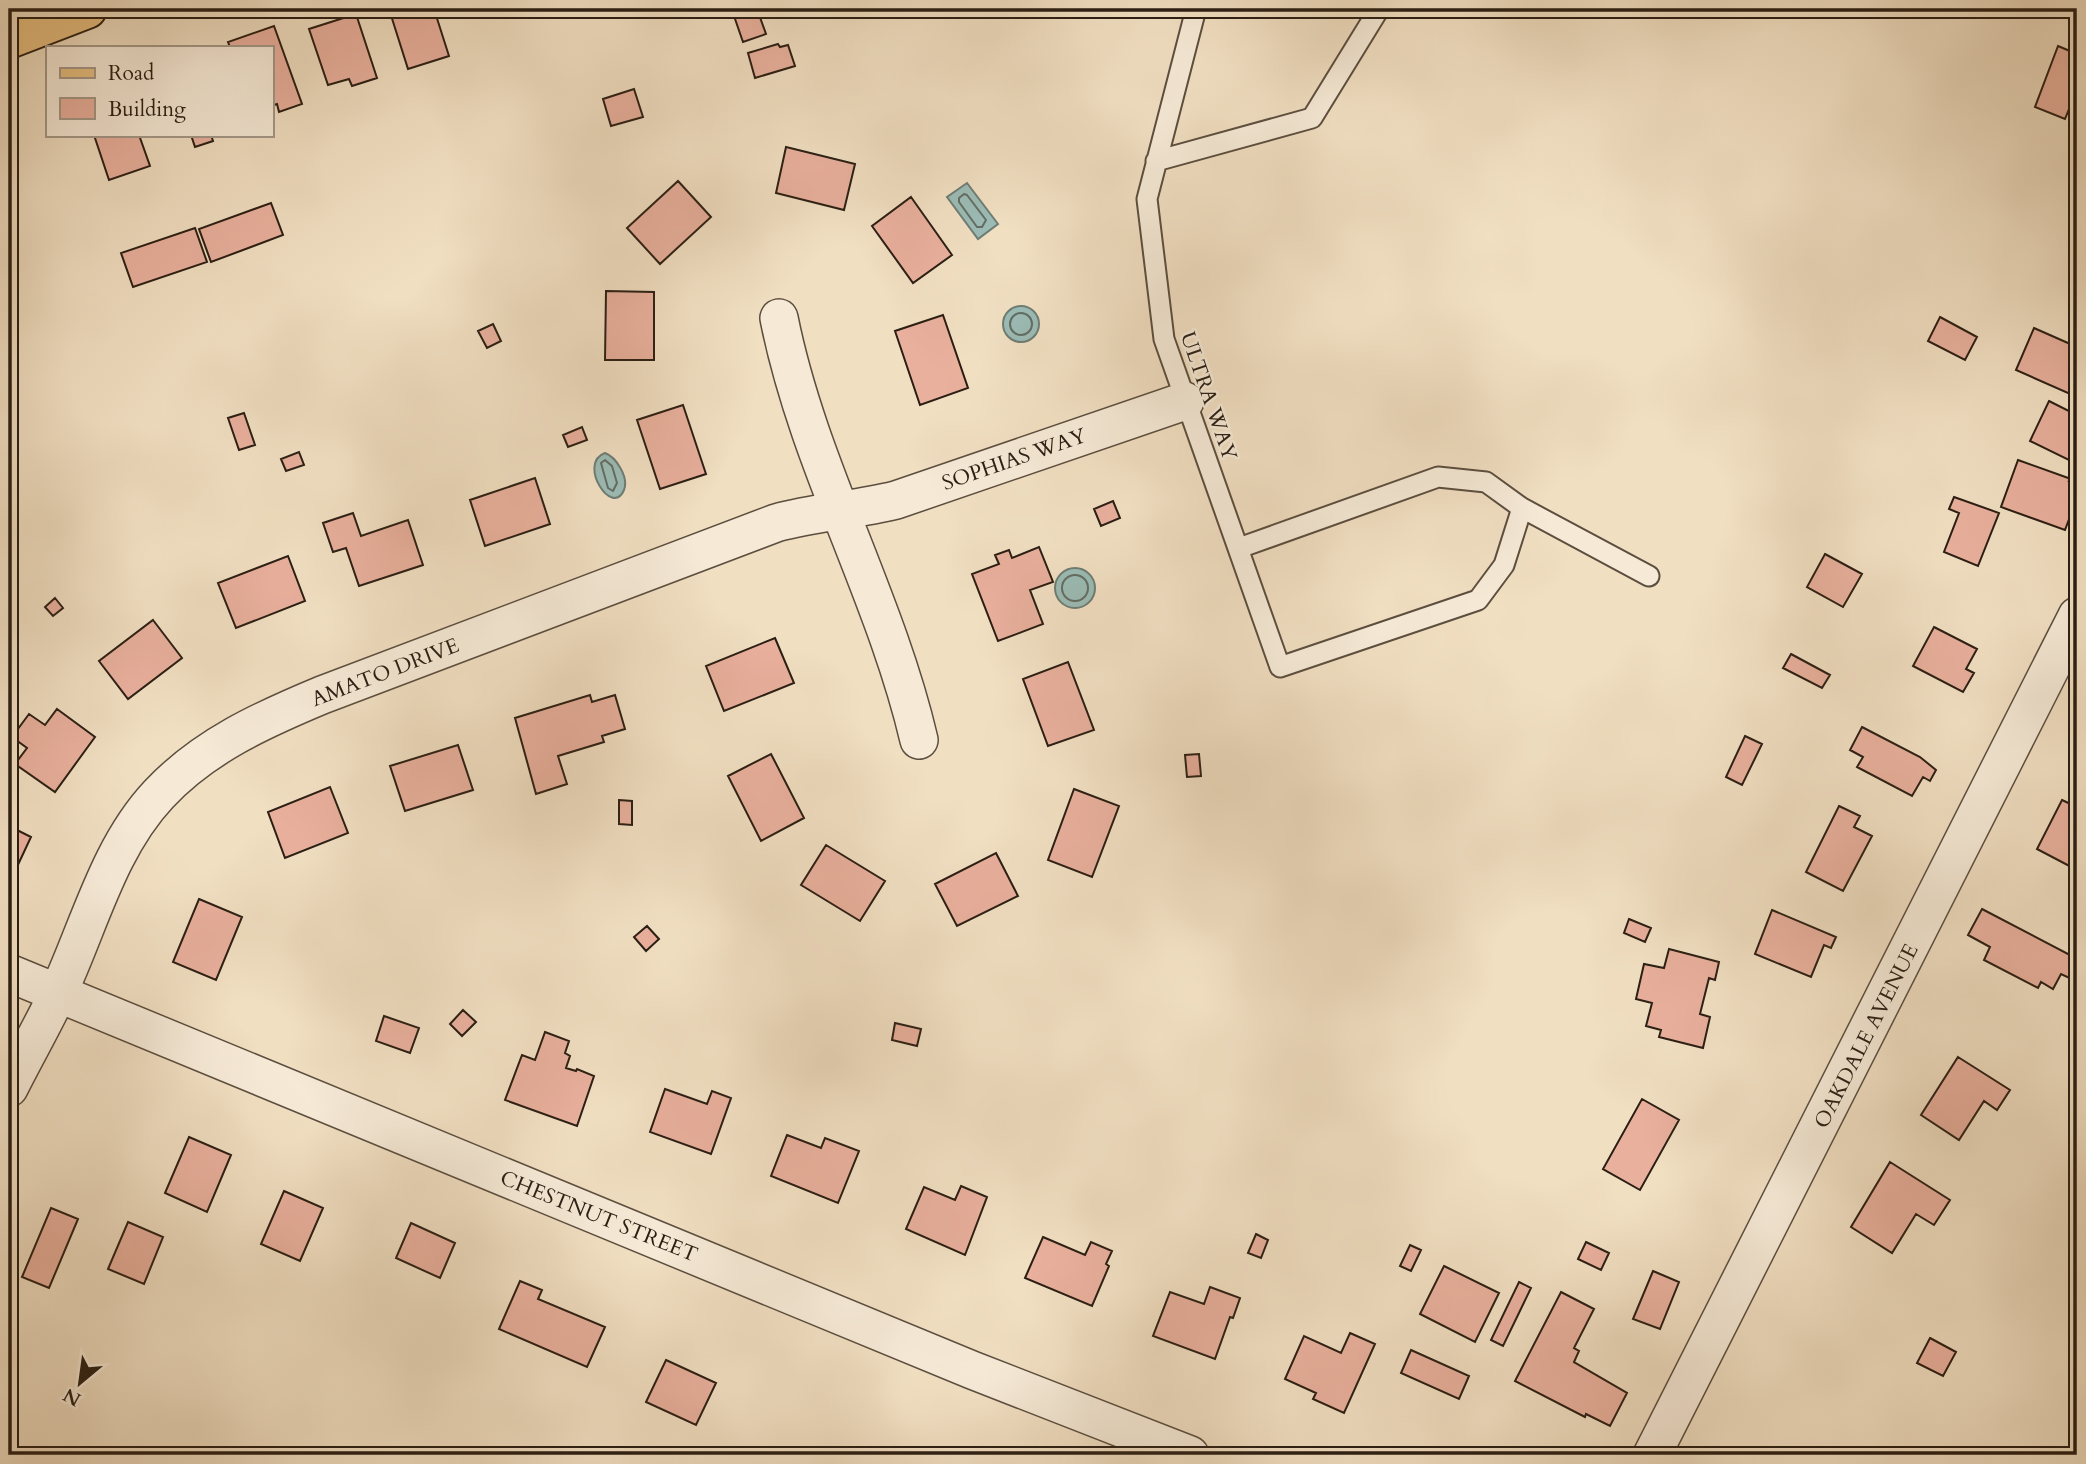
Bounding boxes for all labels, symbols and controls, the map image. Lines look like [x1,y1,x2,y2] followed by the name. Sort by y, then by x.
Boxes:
[46,46,273,136] legend
[108,59,154,88] text: Road
[108,95,186,124] text: Building
[1173,328,1244,465] street label: ULTRA WAY
[938,421,1090,498] street label: SOPHIAS WAY
[307,631,463,714] street label: AMATO DRIVE
[1807,939,1926,1133] street label: OAKDALE AVENUE
[496,1164,702,1269] street label: CHESTNUT STREET
[46,1348,116,1418] north arrow
[58,1381,86,1412] text: N

